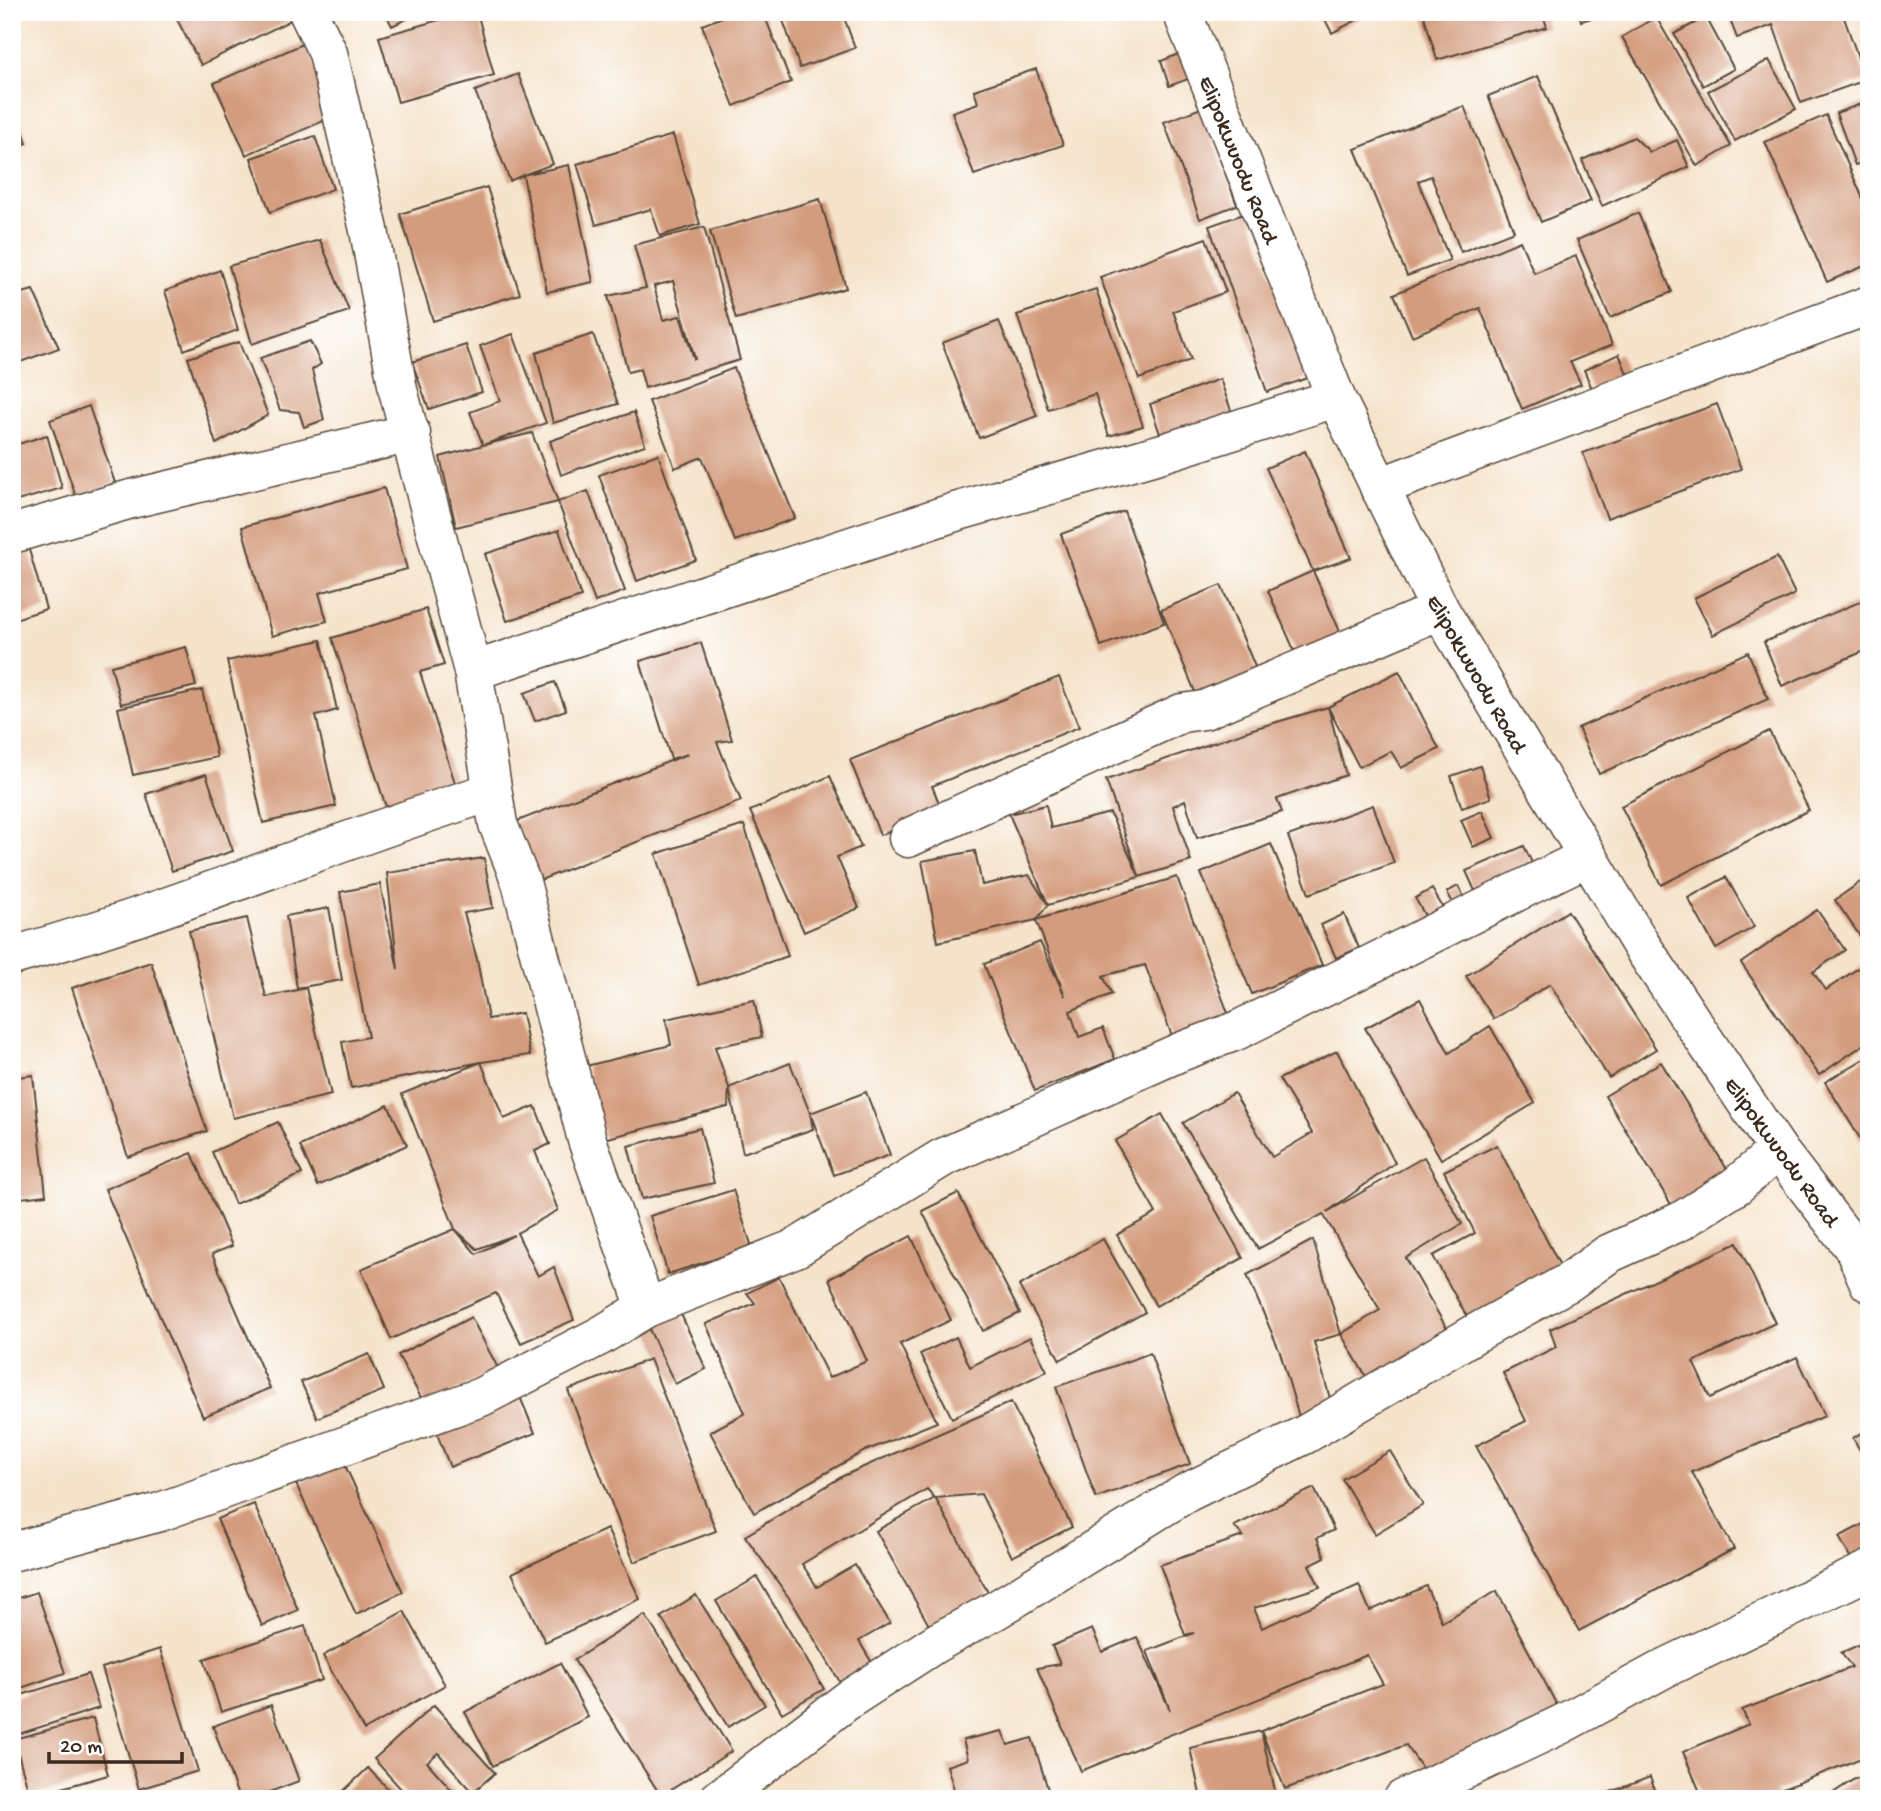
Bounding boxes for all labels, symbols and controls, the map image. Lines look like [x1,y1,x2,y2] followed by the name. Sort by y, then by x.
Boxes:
[1191,73,1283,249] street label: Elipokwuodu Road
[1419,591,1532,760] street label: Elipokwuodu Road
[1717,1073,1844,1234] street label: Elipokwuodu Road
[49,1720,182,1764] scale bar
[60,1736,102,1761] text: 20 m

